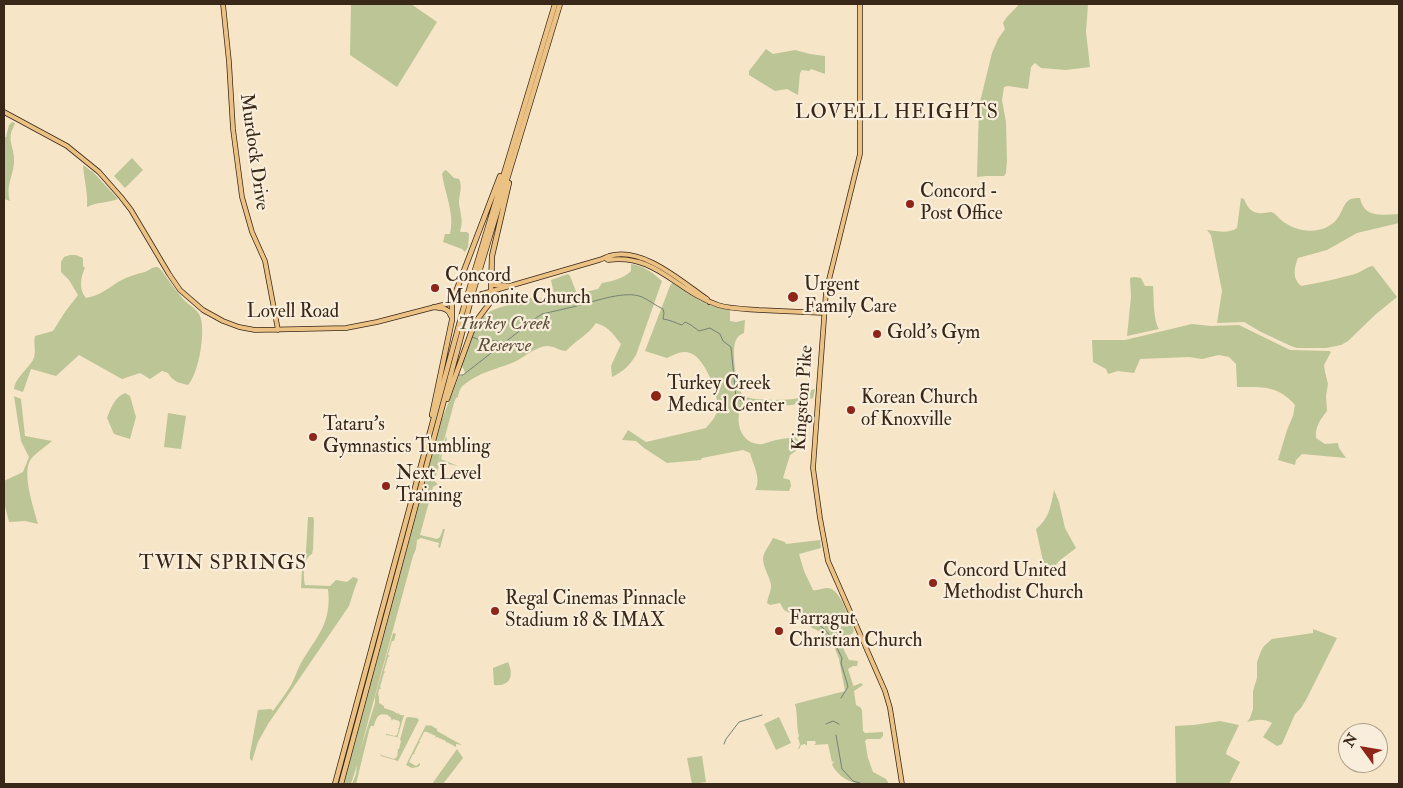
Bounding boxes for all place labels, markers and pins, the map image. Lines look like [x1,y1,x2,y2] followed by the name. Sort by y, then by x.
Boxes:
[920,182,1003,226] place label: Concord - Post Office
[904,198,916,210] marker: Concord - Post Office
[445,266,591,310] place label: Concord Mennonite Church
[804,275,897,319] place label: Urgent Family Care
[429,282,441,294] marker: Concord Mennonite Church
[786,290,800,304] marker: Urgent Family Care
[887,323,980,345] place label: Gold's Gym
[871,328,883,340] marker: Gold's Gym
[667,374,784,418] place label: Turkey Creek Medical Center
[861,388,978,432] place label: Korean Church of Knoxville
[649,389,663,403] marker: Turkey Creek Medical Center
[845,404,857,416] marker: Korean Church of Knoxville
[323,415,490,459] place label: Tataru's Gymnastics Tumbling
[307,431,319,443] marker: Tataru's Gymnastics Tumbling
[396,464,482,508] place label: Next Level Training
[380,480,392,492] marker: Next Level Training
[943,561,1084,605] place label: Concord United Methodist Church
[927,577,939,589] marker: Concord United Methodist Church
[505,589,686,633] place label: Regal Cinemas Pinnacle Stadium 18 & IMAX
[489,605,501,617] marker: Regal Cinemas Pinnacle Stadium 18 & IMAX
[789,609,923,653] place label: Farragut Christian Church
[773,625,785,637] marker: Farragut Christian Church

